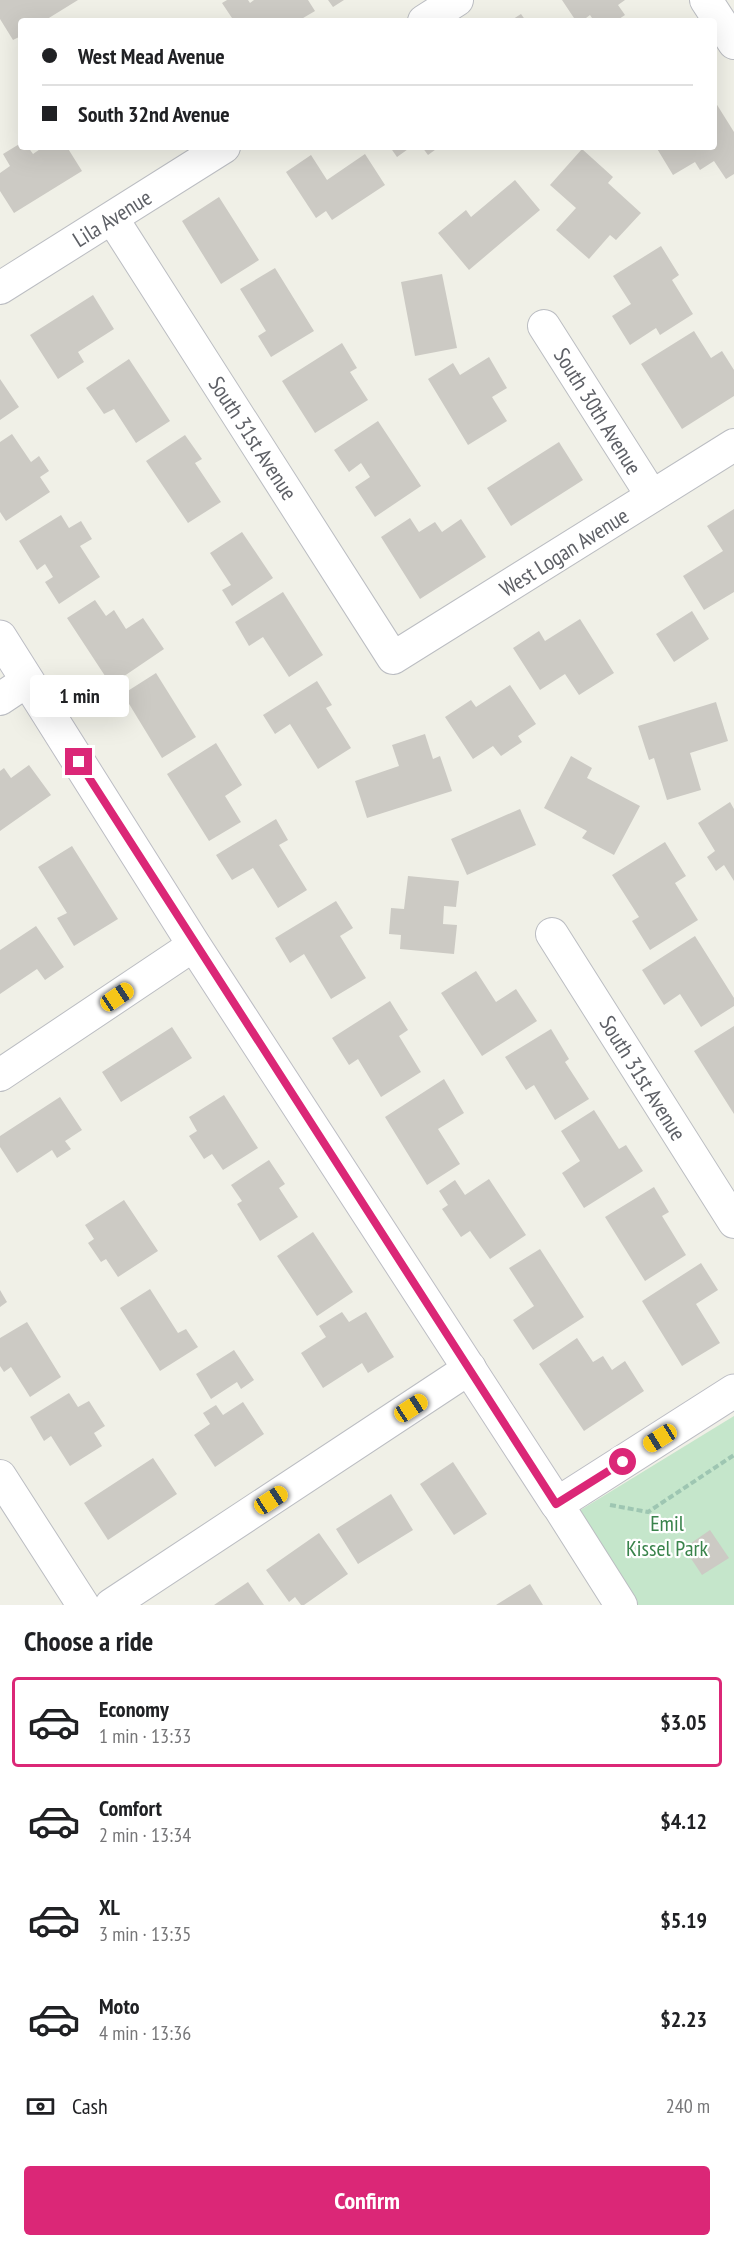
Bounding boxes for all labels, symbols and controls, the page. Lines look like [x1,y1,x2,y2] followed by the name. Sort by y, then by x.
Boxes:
[78,42,225,70] text: West Mead Avenue
[78,100,230,128] text: South 32nd Avenue
[67,183,157,253] street label: Lila Avenue
[548,342,648,480] street label: South 30th Avenue
[203,371,303,505] street label: South 31st Avenue
[494,501,634,603] street label: West Logan Avenue
[29,675,128,717] callout: 1 min
[59,683,100,709] text: 1 min
[65,748,92,775] route end
[97,979,137,1015] car
[594,1010,692,1146] street label: South 31st Avenue
[391,1391,431,1425] car
[640,1421,680,1455] car
[609,1448,636,1475] route start
[251,1483,291,1517] car
[626,1509,708,1562] park label: Emil Kissel Park
[24,1624,153,1658] text: Choose a ride
[27,1695,81,1749] icon: car
[99,1695,169,1723] text: Economy
[660,1708,707,1736] text: $3.05
[99,1723,191,1749] text: 1 min · 13:33
[27,1794,81,1848] icon: car
[99,1794,162,1822] text: Comfort
[660,1807,707,1835] text: $4.12
[99,1822,191,1848] text: 2 min · 13:34
[27,1893,81,1947] icon: car
[99,1893,120,1921] text: XL
[660,1906,707,1934] text: $5.19
[99,1921,191,1947] text: 3 min · 13:35
[27,1992,81,2046] icon: car
[99,1992,140,2020] text: Moto
[660,2005,707,2033] text: $2.23
[99,2020,191,2046] text: 4 min · 13:36
[24,2090,57,2123] icon: cash
[72,2092,108,2120] text: Cash
[666,2093,710,2119] text: 240 m
[24,2166,710,2235] button: Confirm

